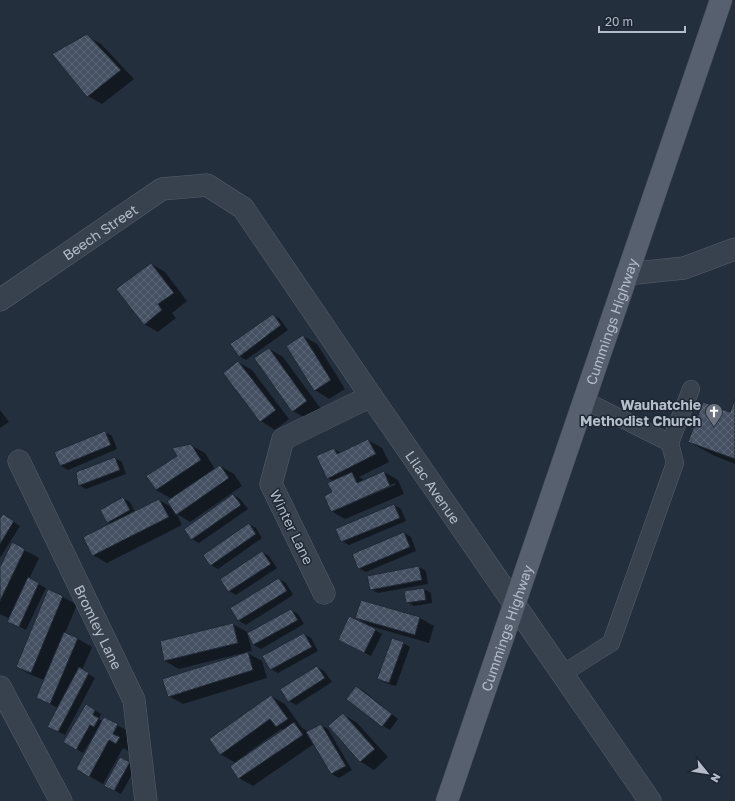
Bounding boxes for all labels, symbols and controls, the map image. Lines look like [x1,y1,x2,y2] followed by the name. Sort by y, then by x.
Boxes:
[599,8,685,34] scale bar
[605,14,633,29] text: 20 m
[59,200,140,263] street label: Beech Street
[582,256,641,387] street label: Cummings Highway
[580,396,701,429] place label: Wauhatchie Methodist Church
[704,402,724,427] church icon: Wauhatchie Methodist Church
[403,447,465,527] street label: Lilac Avenue
[267,487,317,567] street label: Winter Lane
[477,562,536,693] street label: Cummings Highway
[71,582,126,672] street label: Bromley Lane
[687,753,727,793] north arrow
[708,771,724,785] text: N

